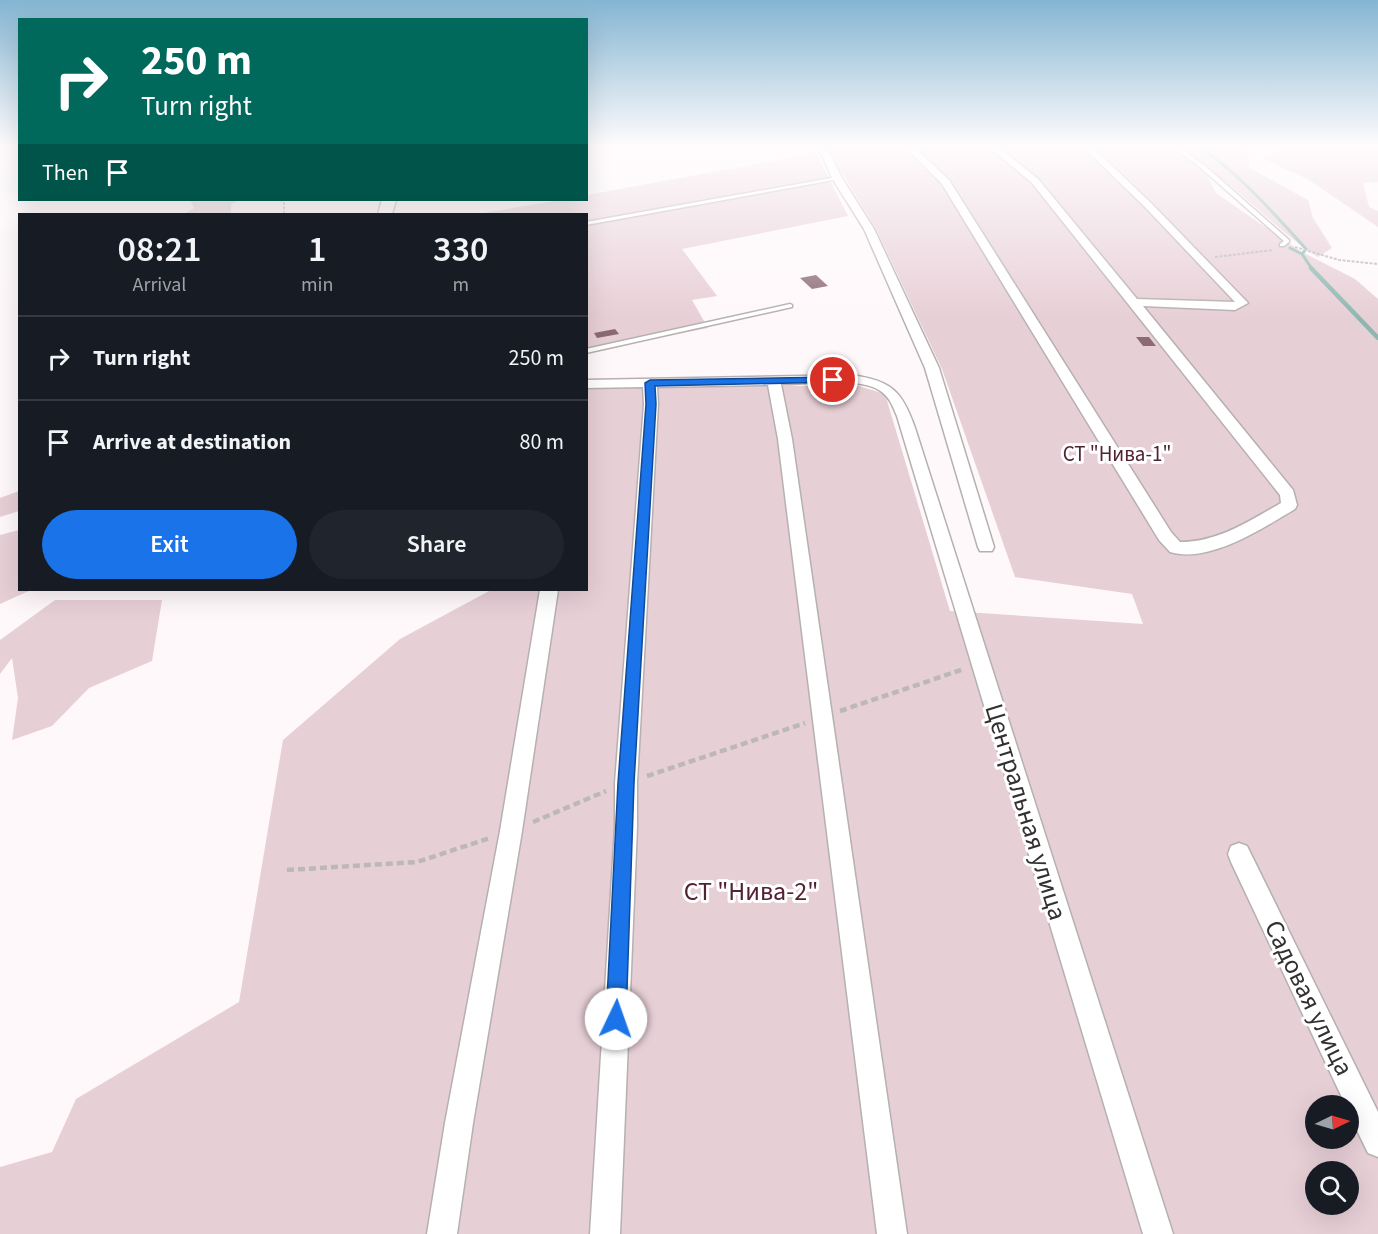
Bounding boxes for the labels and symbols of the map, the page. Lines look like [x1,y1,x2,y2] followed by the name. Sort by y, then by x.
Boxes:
[807,354,858,405] pin
[1063,439,1171,469] park label: СТ "Нива-1"
[975,699,1077,925] street label: Центральная улица
[684,873,818,910] park label: СТ "Нива-2"
[1255,914,1363,1082] street label: Садовая улица
[584,987,648,1051] position arrow
[1305,1095,1359,1149] north arrow

